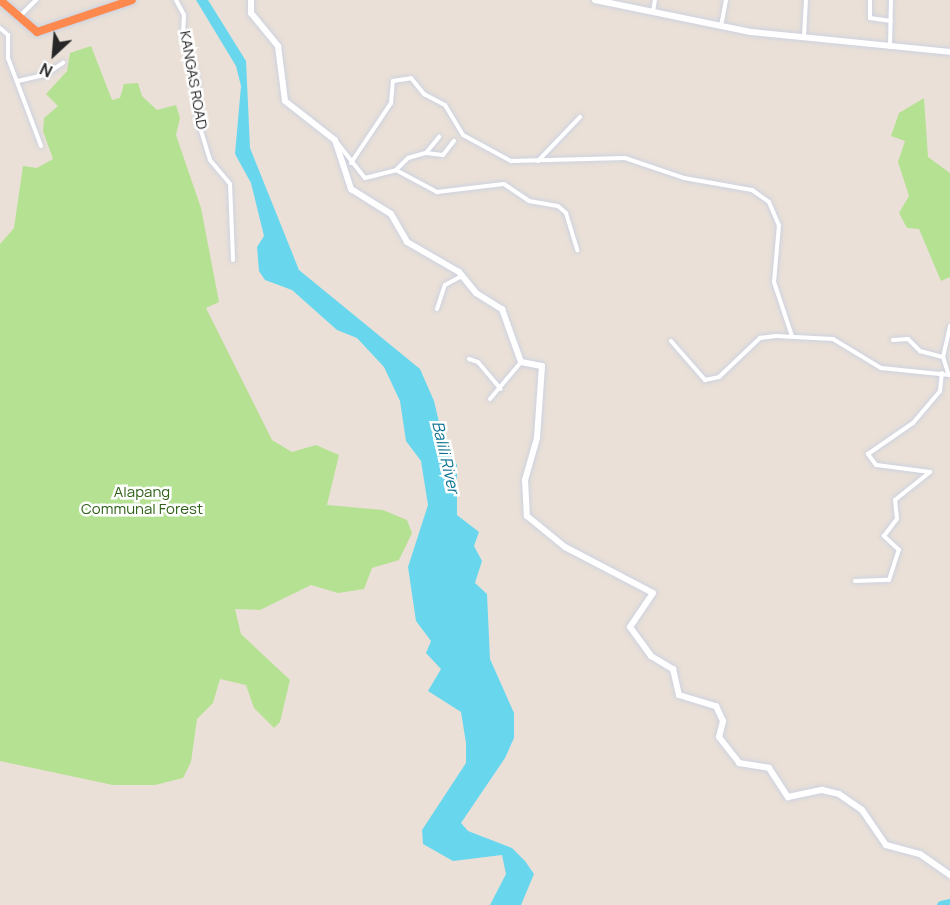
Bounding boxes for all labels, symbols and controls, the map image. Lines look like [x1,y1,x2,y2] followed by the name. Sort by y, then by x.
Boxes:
[24,24,84,84] north arrow
[176,29,212,131] street label: KANGAS ROAD
[36,58,56,83] text: N
[428,419,464,495] water label: Balili River
[81,482,203,517] park label: Alapang Communal Forest

